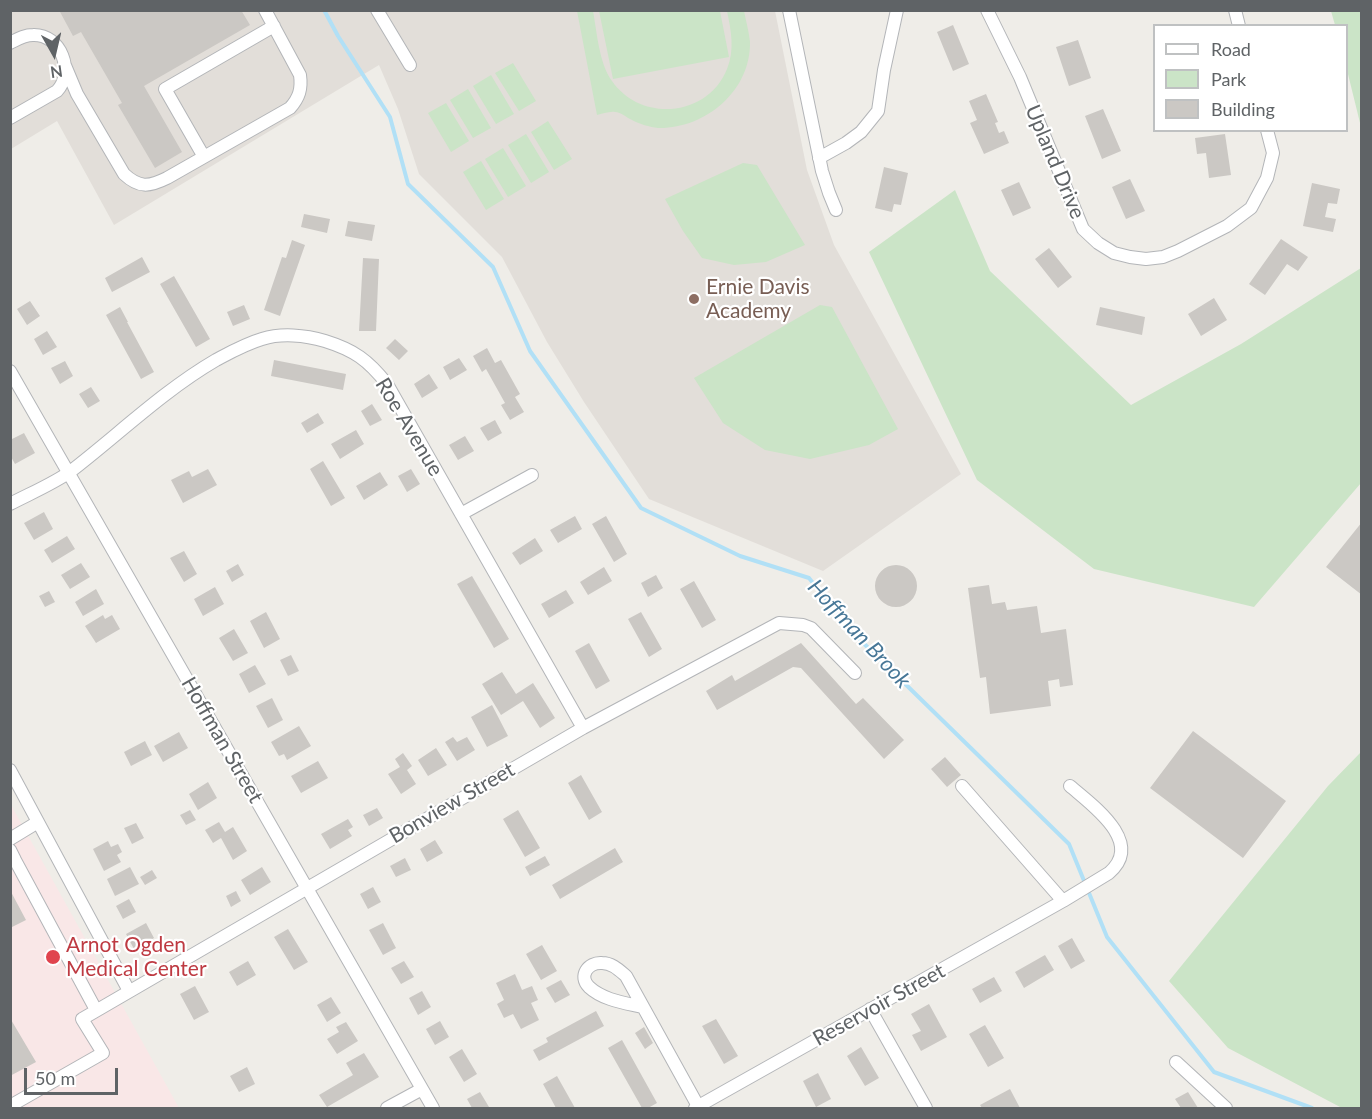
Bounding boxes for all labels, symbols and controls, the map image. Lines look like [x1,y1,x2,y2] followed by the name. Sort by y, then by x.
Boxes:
[24,24,84,84] north arrow
[1153,24,1348,132] legend
[1211,38,1251,60] text: Road
[49,62,64,83] text: N
[1211,68,1246,90] text: Park
[1211,98,1275,120] text: Building
[1020,101,1090,223] street label: Upland Drive
[706,274,810,324] place label: Ernie Davis Academy
[687,292,701,306] marker: Ernie Davis Academy
[370,373,448,481] street label: Roe Avenue
[802,574,916,694] water label: Hoffman Brook
[176,672,268,808] street label: Hoffman Street
[385,757,519,849] street label: Bonview Street
[66,932,207,982] place label: Arnot Ogden Medical Center
[44,948,62,966] marker: Arnot Ogden Medical Center
[809,958,949,1052] street label: Reservoir Street
[27,1056,122,1094] scale bar
[35,1067,75,1089] text: 50 m

